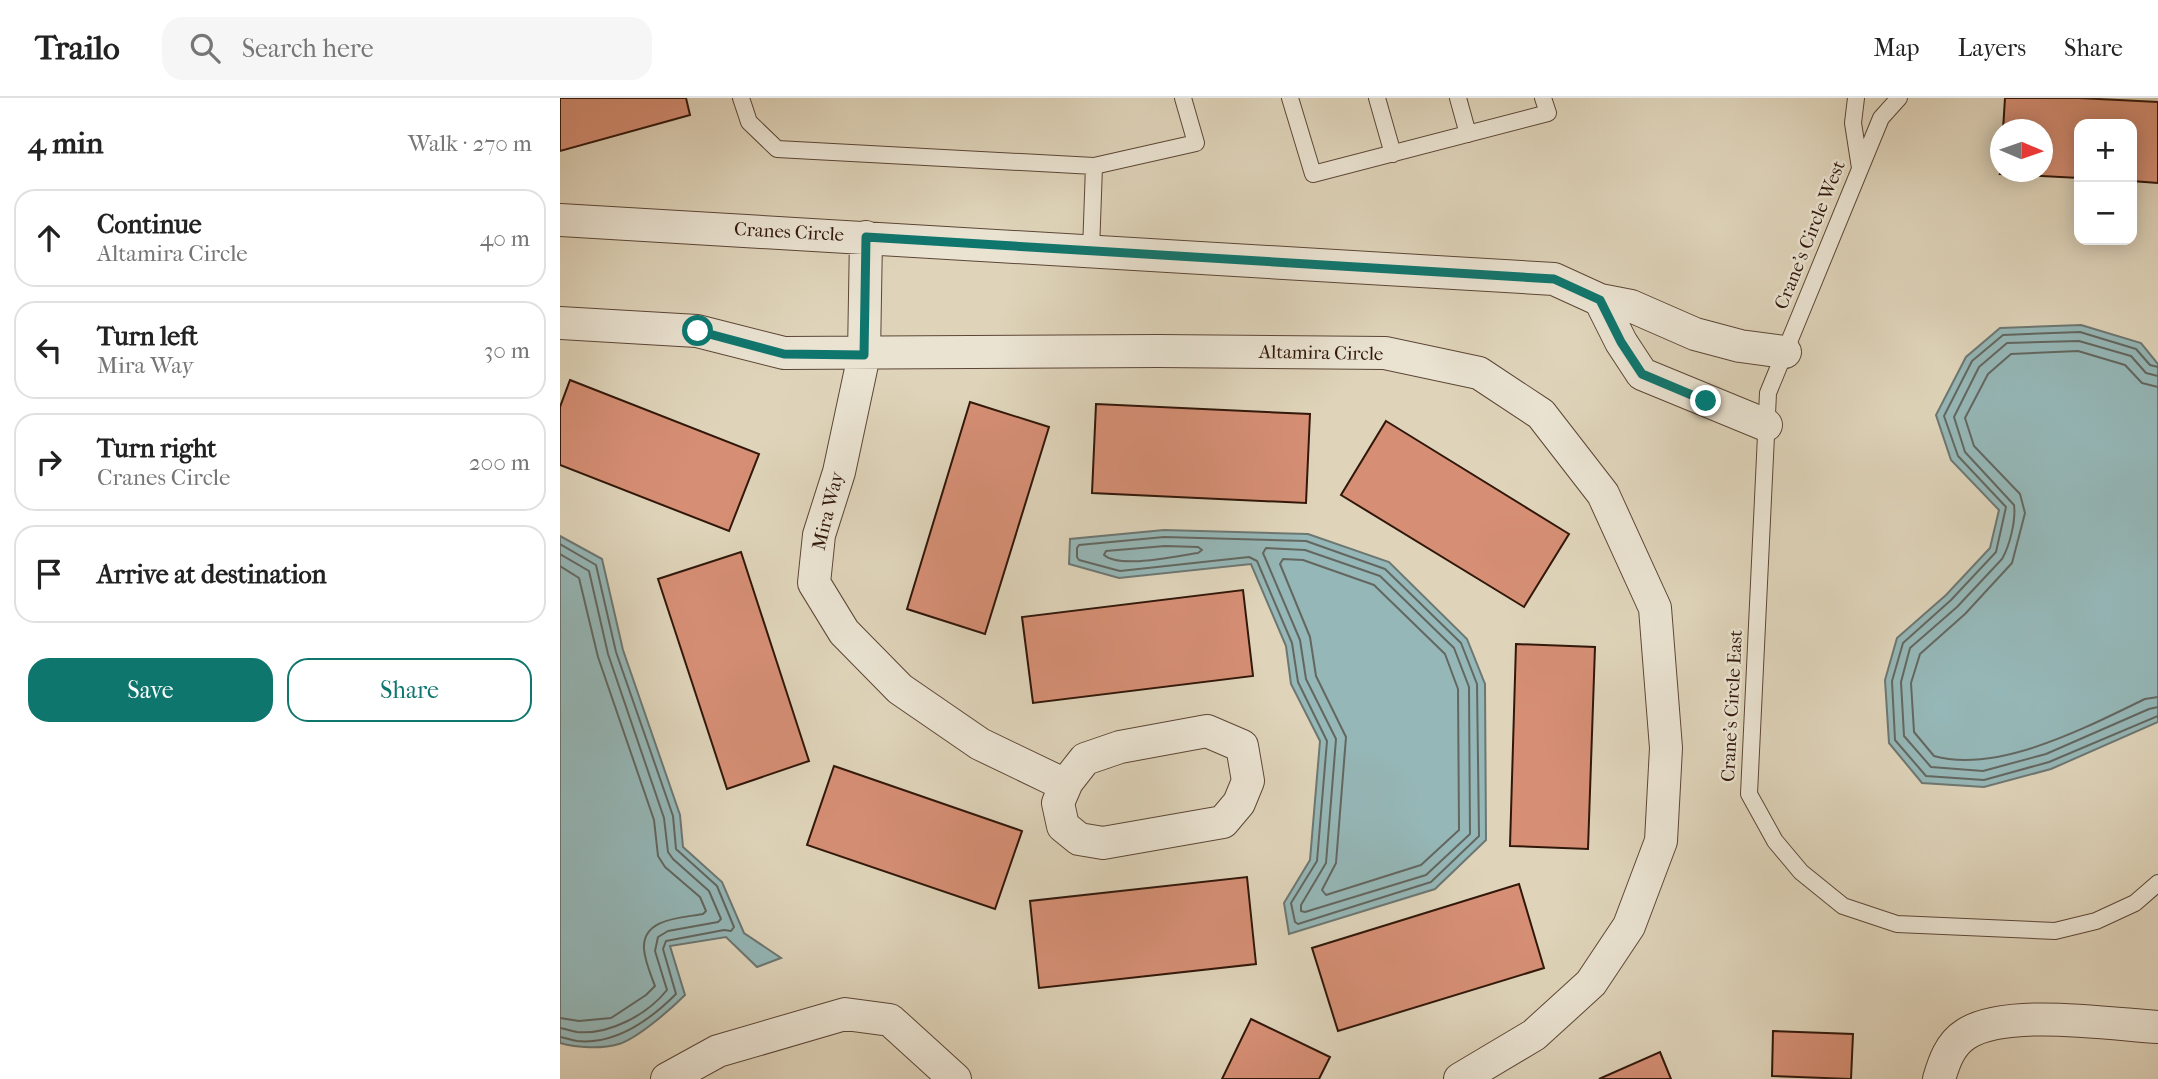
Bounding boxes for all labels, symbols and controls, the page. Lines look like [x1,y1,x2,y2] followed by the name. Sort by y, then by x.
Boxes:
[162,17,652,80] search box
[35,29,120,68] text: Trailo
[186,29,224,67] icon: search
[242,33,374,64] text: Search here
[1874,34,1920,62] text: Map
[1958,34,2026,62] text: Layers
[2064,34,2123,62] text: Share
[1990,119,2053,182] north arrow
[2074,119,2137,245] map controls
[2074,119,2137,182] button: +
[28,126,103,161] text: 4 min
[408,130,532,157] text: Walk · 270 m
[1770,157,1850,313] street label: Crane's Circle West
[2074,182,2137,245] button: −
[97,209,202,240] text: Continue
[733,218,845,246] street label: Cranes Circle
[30,219,68,257] icon: ahead
[480,225,530,252] text: 40 m
[97,240,248,267] text: Altamira Circle
[682,315,713,346] route start
[97,321,198,352] text: Turn left
[30,331,68,369] icon: left
[484,337,530,364] text: 30 m
[1258,341,1383,365] street label: Altamira Circle
[97,352,194,379] text: Mira Way
[1690,385,1721,416] route end
[97,433,217,464] text: Turn right
[30,443,68,481] icon: right
[469,449,530,476] text: 200 m
[97,464,230,491] text: Cranes Circle
[808,469,849,552] street label: Mira Way
[30,555,68,593] icon: arrive
[97,559,327,590] text: Arrive at destination
[1717,629,1747,783] street label: Crane's Circle East
[28,658,273,722] button: Save
[287,658,532,722] button: Share

